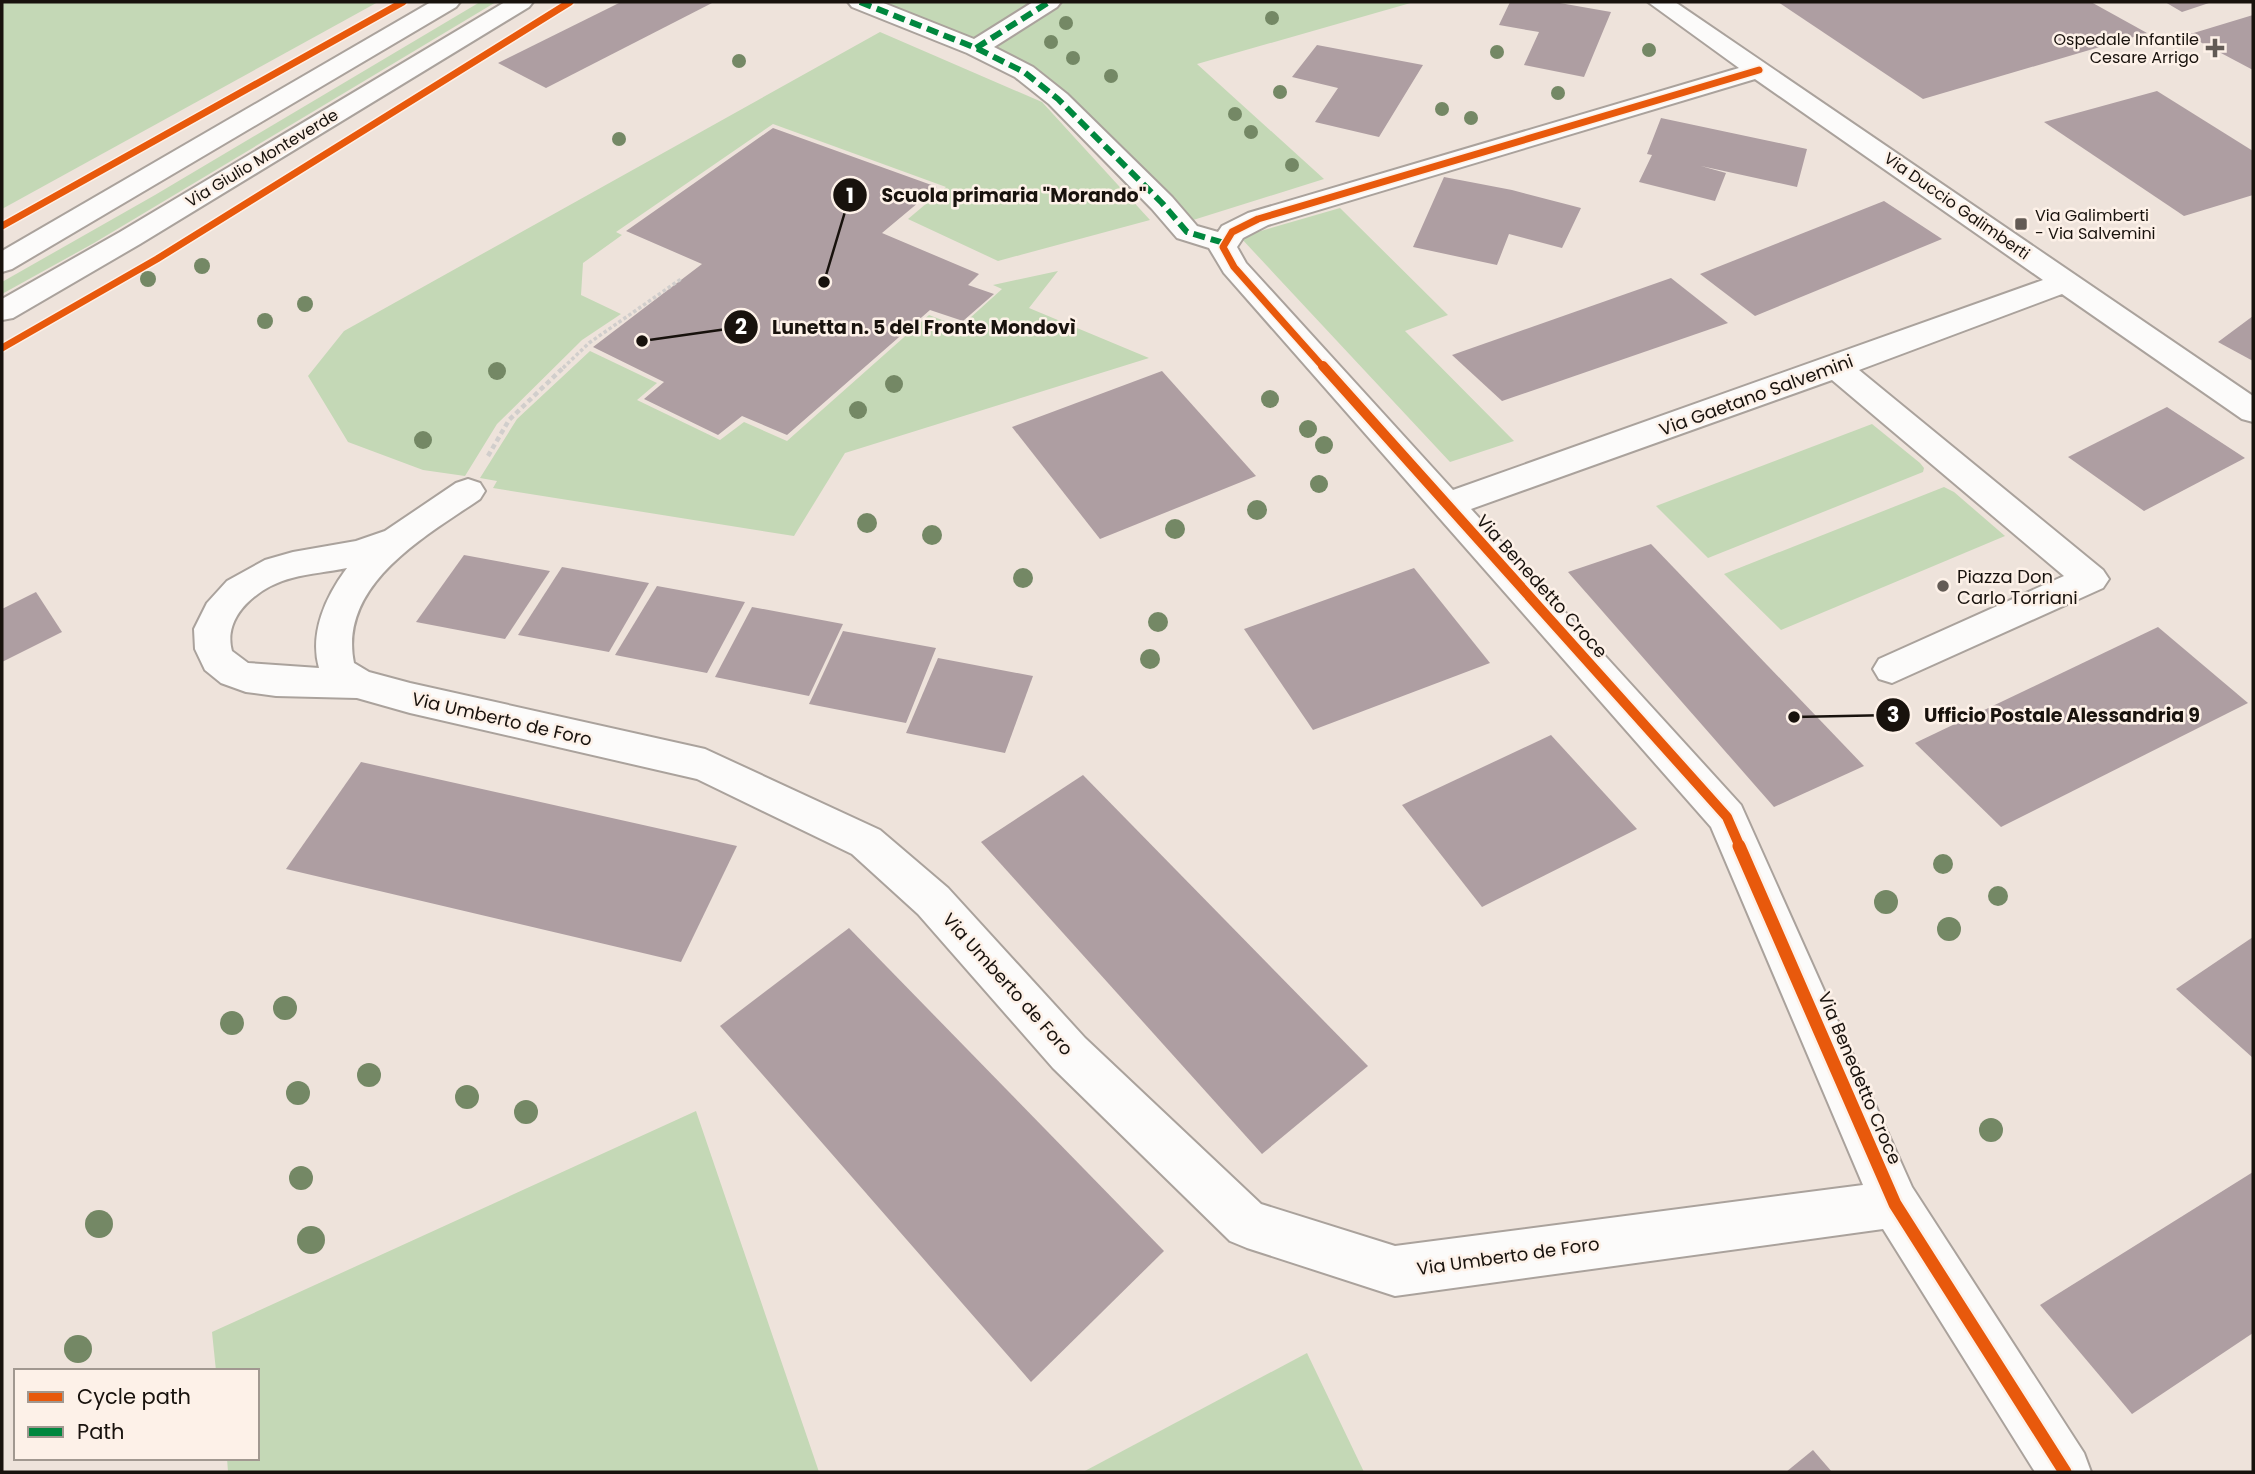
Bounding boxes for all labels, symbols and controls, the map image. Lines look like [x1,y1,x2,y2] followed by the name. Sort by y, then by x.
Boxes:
[2053,28,2199,69] place label: Ospedale Infantile Cesare Arrigo
[2205,38,2225,58] marker: Ospedale Infantile Cesare Arrigo
[181,103,343,213] street label: Via Giulio Monteverde
[1879,147,2035,265] street label: Via Duccio Galimberti
[832,175,1160,215] callout: Scuola primaria "Morando"
[846,181,854,210] text: 1
[882,182,1147,209] text: Scuola primaria "Morando"
[2035,204,2156,245] place label: Via Galimberti - Via Salvemini
[2013,216,2029,232] marker: Via Galimberti - Via Salvemini
[723,307,1090,347] callout: Lunetta n. 5 del Fronte Mondovì
[735,312,747,341] text: 2
[772,314,1076,341] text: Lunetta n. 5 del Fronte Mondovì
[1655,348,1857,442] street label: Via Gaetano Salvemini
[1471,509,1613,663] street label: Via Benedetto Croce
[1957,564,2078,610] place label: Piazza Don Carlo Torriani
[1935,578,1951,594] marker: Piazza Don Carlo Torriani
[409,686,595,752] street label: Via Umberto de Foro
[1875,695,2214,735] callout: Ufficio Postale Alessandria 9
[1887,700,1899,729] text: 3
[1924,702,2200,729] text: Ufficio Postale Alessandria 9
[937,907,1079,1061] street label: Via Umberto de Foro
[1812,988,1908,1168] street label: Via Benedetto Croce
[1415,1231,1601,1281] street label: Via Umberto de Foro
[14,1369,259,1460] legend
[77,1382,191,1411] text: Cycle path
[77,1417,124,1446] text: Path

